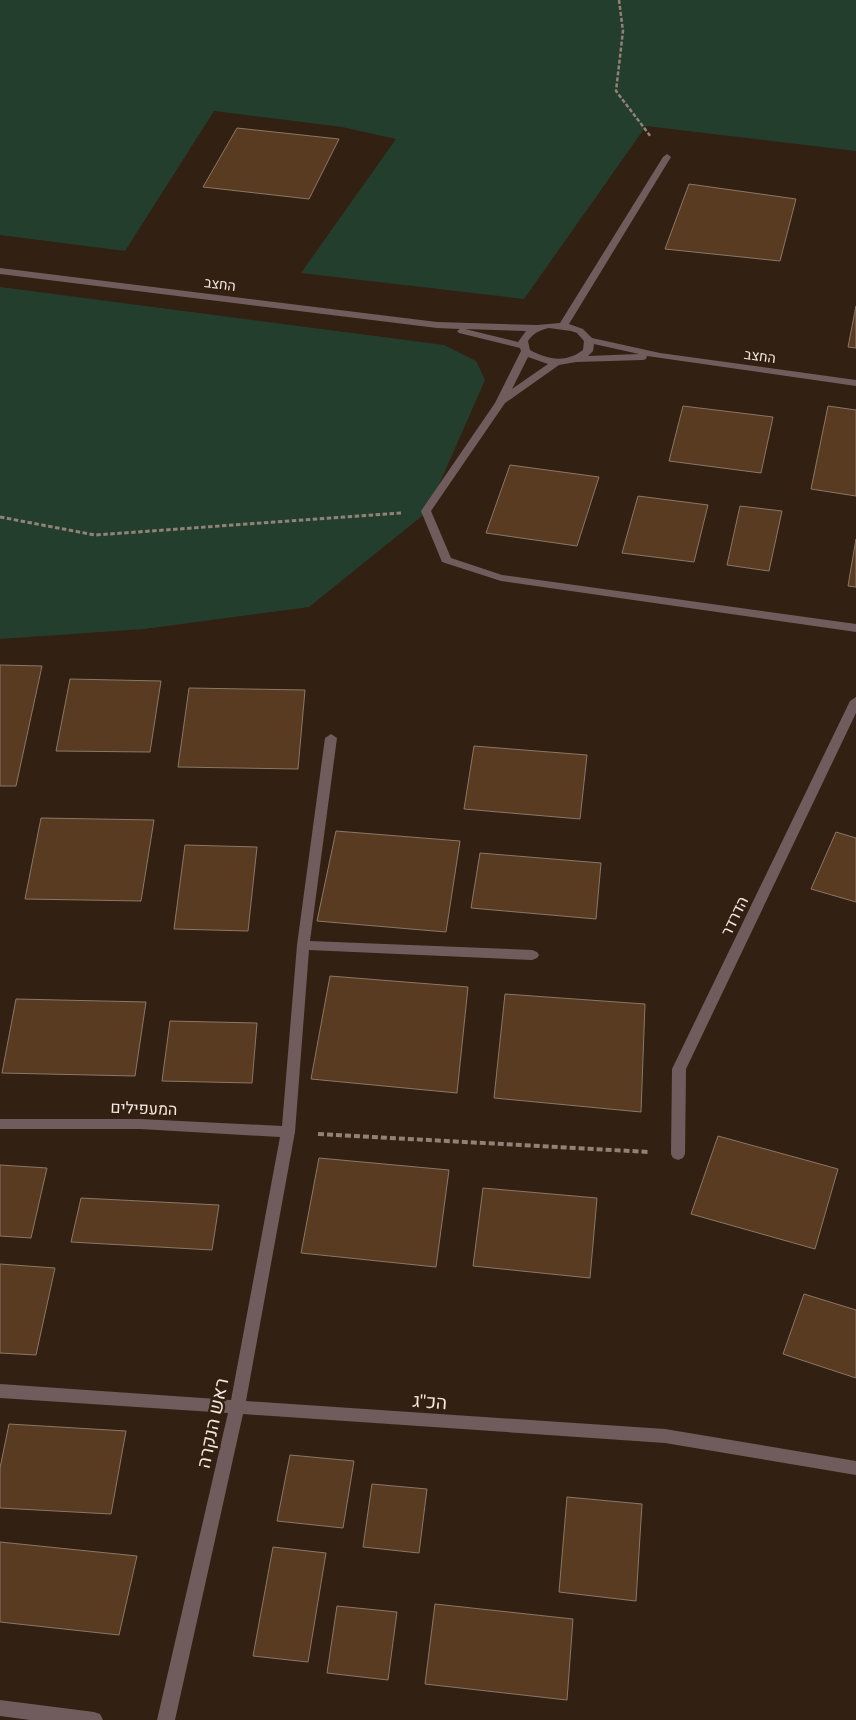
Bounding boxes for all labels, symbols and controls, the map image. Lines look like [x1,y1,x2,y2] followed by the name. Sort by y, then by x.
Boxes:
[203,274,237,295] street label: החצב
[743,346,777,367] street label: החצב
[717,893,752,939] street label: הדרדר
[110,1098,178,1119] street label: המעפילים
[193,1376,233,1470] street label: ראש הנקרה
[412,1390,448,1414] street label: הכ"ג

